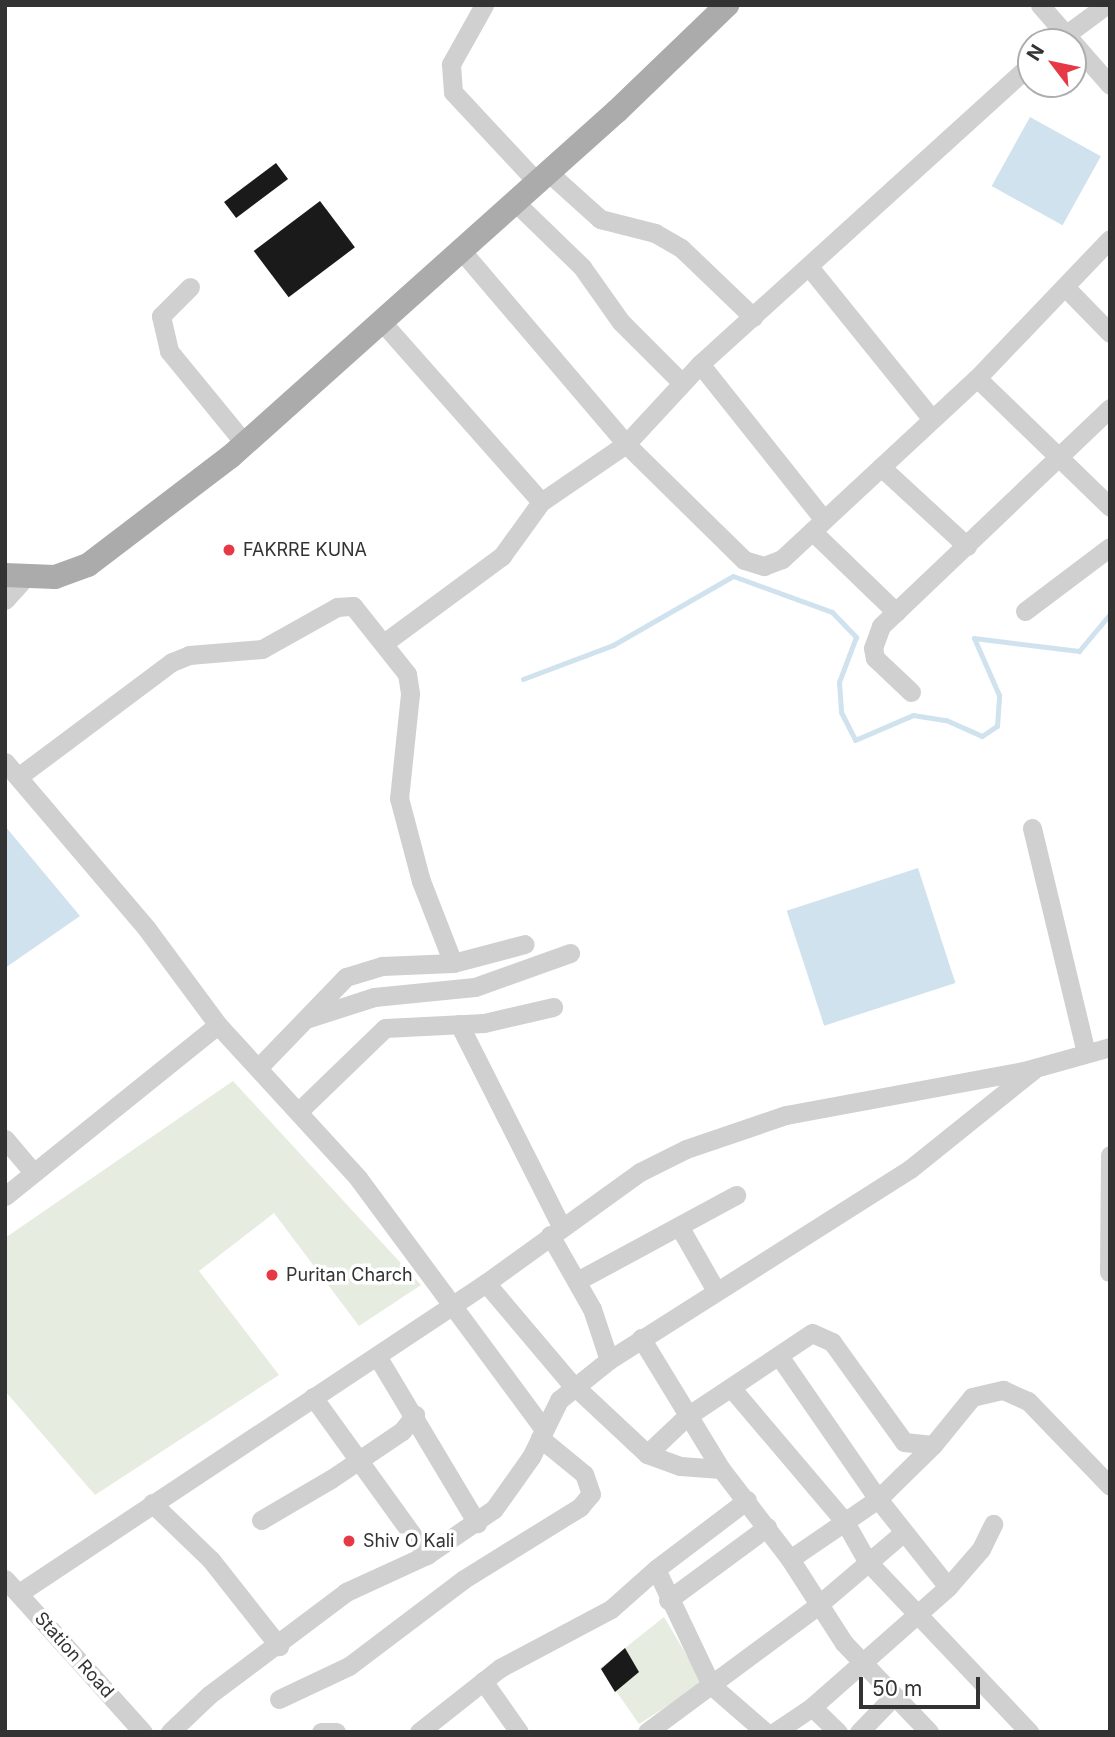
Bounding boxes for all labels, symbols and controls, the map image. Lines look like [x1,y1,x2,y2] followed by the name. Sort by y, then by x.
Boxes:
[1017,28,1087,98] north arrow
[1022,40,1049,65] text: N
[243,539,367,561] place label: FAKRRE KUNA
[221,542,237,558] marker: FAKRRE KUNA
[286,1264,413,1286] place label: Puritan Charch
[264,1267,280,1283] marker: Puritan Charch
[363,1530,454,1552] place label: Shiv O Kali
[341,1533,357,1549] marker: Shiv O Kali
[30,1608,118,1702] street label: Station Road
[863,1664,984,1708] scale bar
[872,1676,922,1701] text: 50 m

